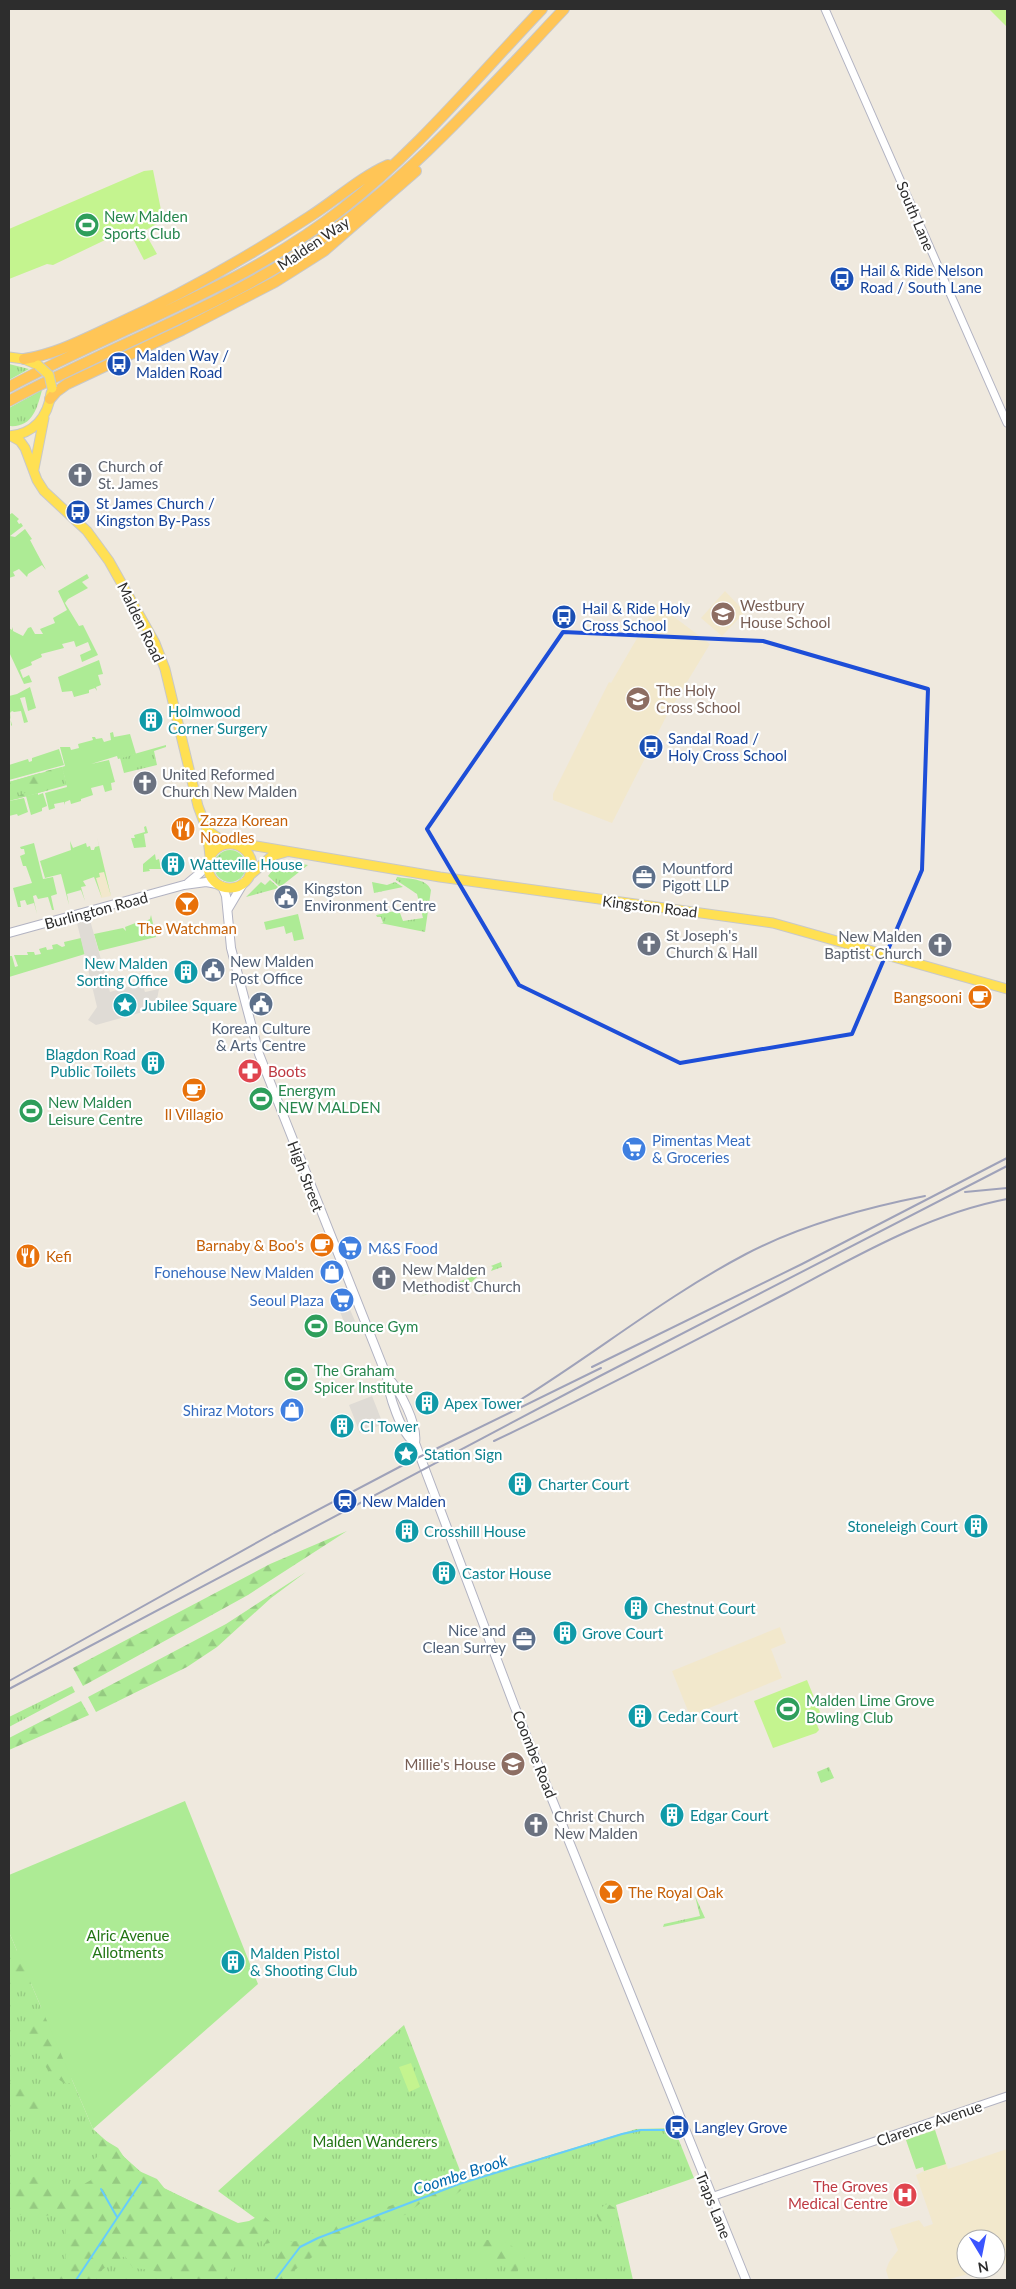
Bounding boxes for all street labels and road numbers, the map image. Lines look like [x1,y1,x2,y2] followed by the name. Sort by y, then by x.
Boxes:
[893,178,939,254] street label: South Lane
[274,212,353,274] street label: Malden Way
[114,579,168,665] street label: Malden Road
[42,888,150,932] street label: Burlington Road
[601,891,699,921] street label: Kingston Road
[284,1138,328,1215] street label: High Street
[509,1708,561,1800] street label: Coombe Road
[874,2096,984,2149] street label: Clarence Avenue
[693,2169,736,2241] street label: Traps Lane

